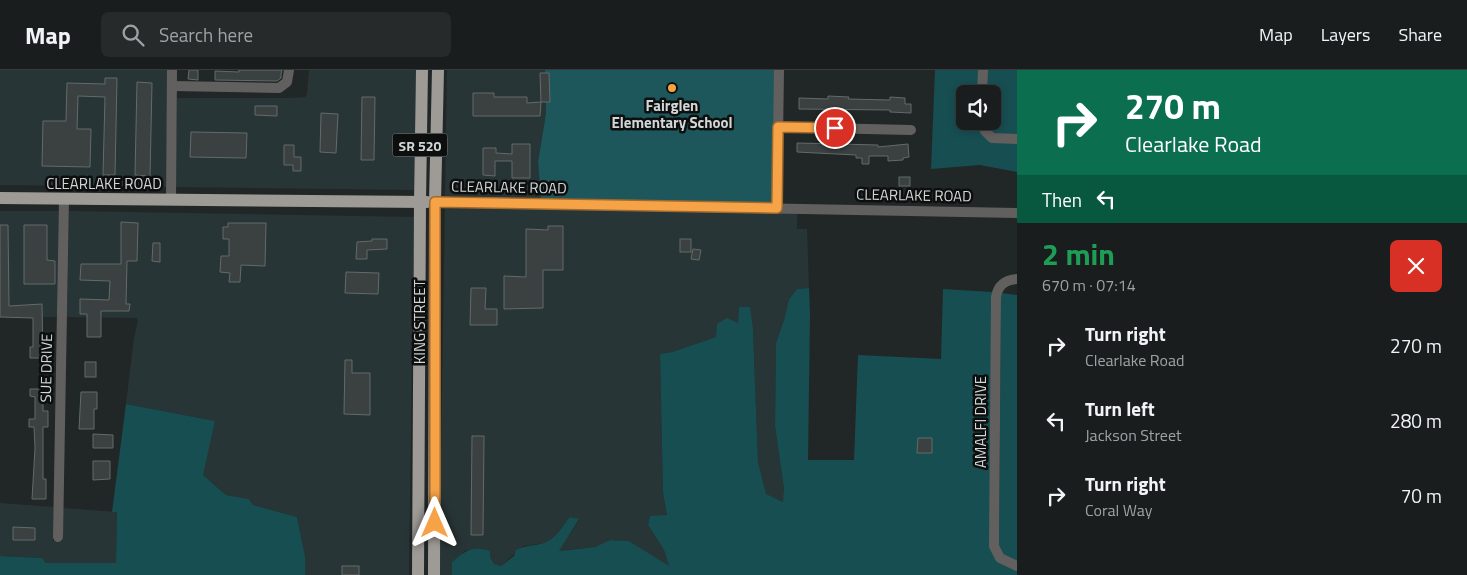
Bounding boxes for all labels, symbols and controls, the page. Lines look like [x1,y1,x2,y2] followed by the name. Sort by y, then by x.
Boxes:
[101,12,451,57] search box
[25,17,71,53] text: Map
[159,20,253,49] text: Search here
[119,21,147,49] icon: search
[1259,21,1293,48] text: Map
[1321,21,1370,48] text: Layers
[1398,21,1442,48] text: Share
[1125,79,1221,133] text: 270 m
[666,82,678,94] marker: Fairglen Elementary School
[956,85,1001,130] map controls
[956,85,1001,130] button: sound
[1042,90,1107,155] icon: right
[611,94,733,134] place label: Fairglen Elementary School
[814,107,856,149] pin
[821,114,849,142] icon: arrive
[1125,127,1262,161] text: Clearlake Road
[392,134,448,156] road number: SR 520
[46,172,162,195] street label: CLEARLAKE ROAD
[451,174,567,200] street label: CLEARLAKE ROAD
[856,182,972,208] street label: CLEARLAKE ROAD
[1042,185,1082,214] text: Then
[1092,185,1120,213] icon: left
[1042,231,1115,277] text: 2 min
[1390,240,1442,292] button: close
[1042,273,1136,297] text: 670 m · 07:14
[408,280,431,364] street label: KING STREET
[1085,319,1166,348] text: Turn right
[1390,331,1442,360] text: 270 m
[1042,332,1070,360] icon: right
[34,333,58,403] street label: SUE DRIVE
[1085,348,1184,372] text: Clearlake Road
[969,376,992,468] street label: AMALFI DRIVE
[1085,394,1155,423] text: Turn left
[1390,406,1442,435] text: 280 m
[1042,407,1070,435] icon: left
[1085,423,1182,447] text: Jackson Street
[1085,469,1166,498] text: Turn right
[1401,481,1442,510] text: 70 m
[1042,482,1070,510] icon: right
[408,496,460,548] position arrow
[1085,498,1152,522] text: Coral Way

